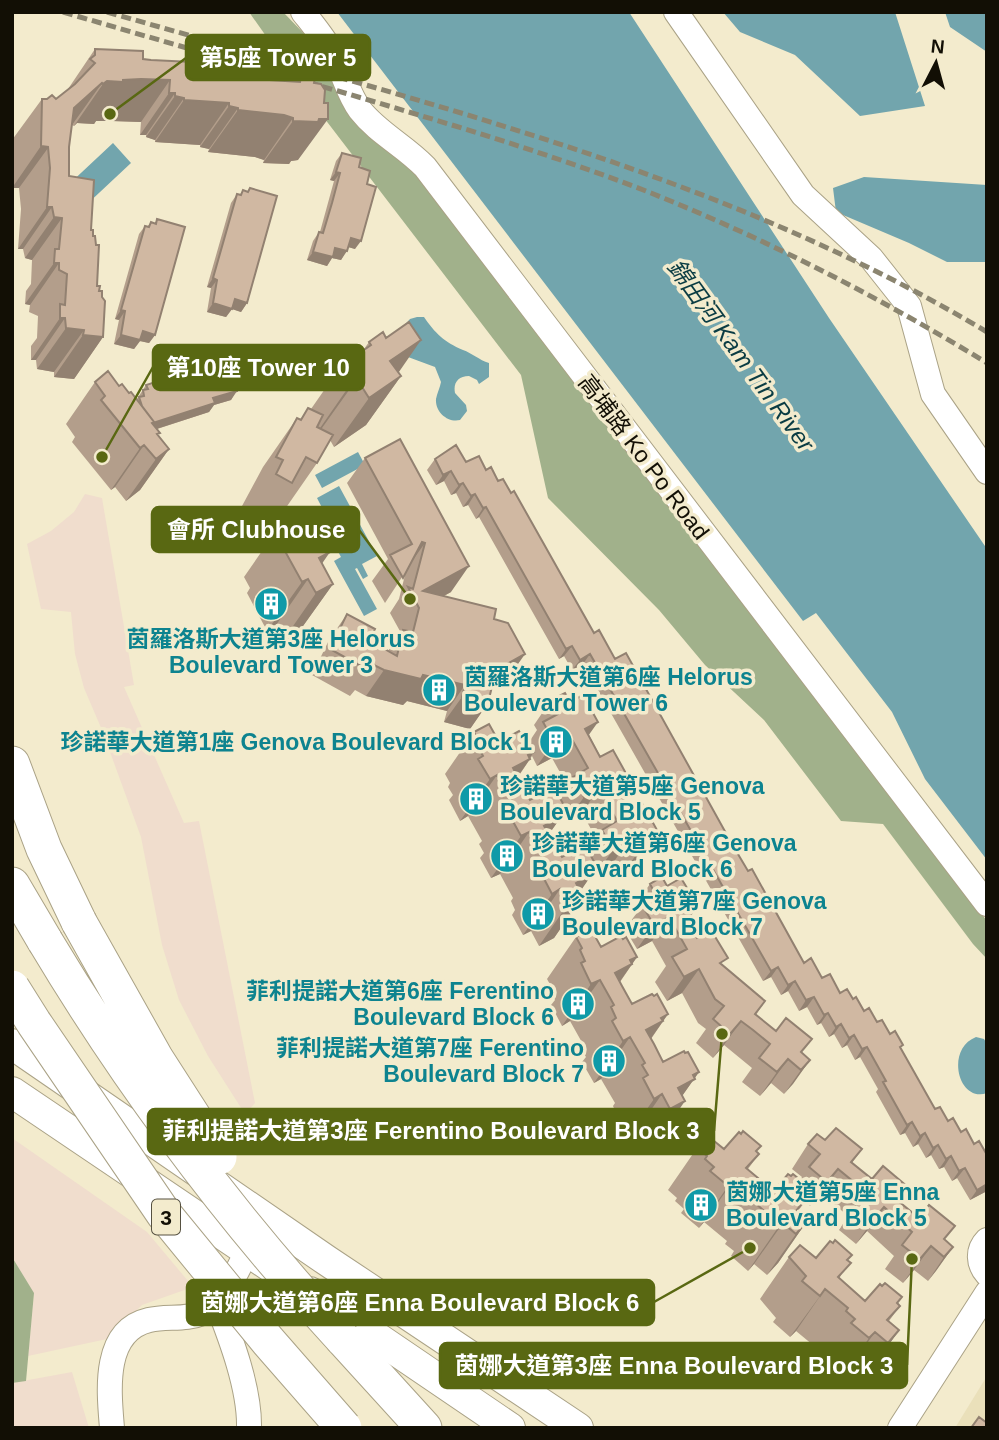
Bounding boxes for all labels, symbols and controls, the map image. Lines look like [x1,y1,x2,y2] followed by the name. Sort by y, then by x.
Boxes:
[901,28,971,98] north arrow
[186,35,370,80] callout: 第5座 Tower 5
[930,35,946,58] text: N
[200,44,356,71] text: 第5座 Tower 5
[662,254,820,457] water label: 錦田河 Kam Tin River
[153,345,364,390] callout: 第10座 Tower 10
[166,354,350,381] text: 第10座 Tower 10
[574,370,714,544] street label: 高埔路 Ko Po Road
[152,507,359,552] callout: 會所 Clubhouse
[167,516,345,543] text: 會所 Clubhouse
[252,585,290,623] building icon: 茵羅洛斯大道第3座 Helorus Boulevard Tower 3
[127,626,415,678] place label: 茵羅洛斯大道第3座 Helorus Boulevard Tower 3
[464,664,753,716] place label: 茵羅洛斯大道第6座 Helorus Boulevard Tower 6
[420,671,458,709] building icon: 茵羅洛斯大道第6座 Helorus Boulevard Tower 6
[537,723,575,761] building icon: 珍諾華大道第1座 Genova Boulevard Block 1
[60,729,532,755] place label: 珍諾華大道第1座 Genova Boulevard Block 1
[500,773,765,825] place label: 珍諾華大道第5座 Genova Boulevard Block 5
[457,780,495,818] building icon: 珍諾華大道第5座 Genova Boulevard Block 5
[532,830,797,882] place label: 珍諾華大道第6座 Genova Boulevard Block 6
[488,837,526,875] building icon: 珍諾華大道第6座 Genova Boulevard Block 6
[562,888,827,940] place label: 珍諾華大道第7座 Genova Boulevard Block 7
[519,895,557,933] building icon: 珍諾華大道第7座 Genova Boulevard Block 7
[246,978,554,1030] place label: 菲利提諾大道第6座 Ferentino Boulevard Block 6
[559,985,597,1023] building icon: 菲利提諾大道第6座 Ferentino Boulevard Block 6
[276,1035,584,1087] place label: 菲利提諾大道第7座 Ferentino Boulevard Block 7
[590,1042,628,1080] building icon: 菲利提諾大道第7座 Ferentino Boulevard Block 7
[148,1109,714,1154] callout: 菲利提諾大道第3座 Ferentino Boulevard Block 3
[162,1117,700,1144] text: 菲利提諾大道第3座 Ferentino Boulevard Block 3
[726,1179,940,1231] place label: 茵娜大道第5座 Enna Boulevard Block 5
[682,1186,720,1224] building icon: 茵娜大道第5座 Enna Boulevard Block 5
[152,1200,180,1234] road number: 3
[187,1280,654,1325] callout: 茵娜大道第6座 Enna Boulevard Block 6
[201,1289,639,1316] text: 茵娜大道第6座 Enna Boulevard Block 6
[440,1343,907,1388] callout: 茵娜大道第3座 Enna Boulevard Block 3
[455,1352,893,1379] text: 茵娜大道第3座 Enna Boulevard Block 3

